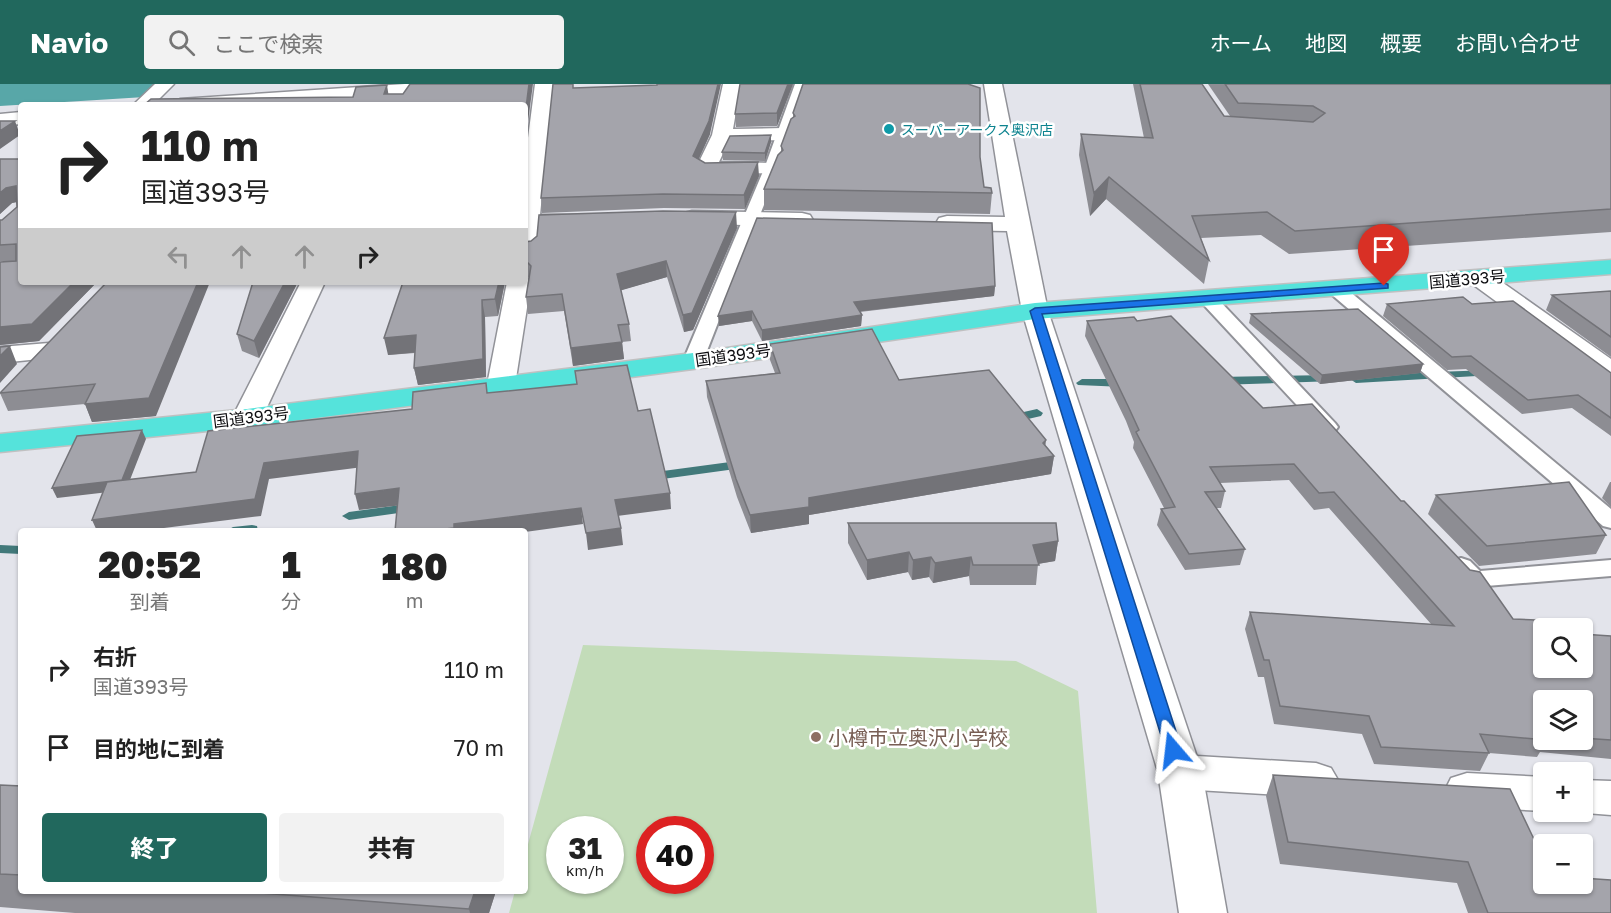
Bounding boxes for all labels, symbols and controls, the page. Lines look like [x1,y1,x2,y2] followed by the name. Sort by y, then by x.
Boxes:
[144,15,564,69] search box
[30,26,108,59] text: Navio
[165,26,198,59] icon: search
[213,30,323,57] text: ここで検索
[1210,30,1272,56] text: ホーム
[1305,30,1347,56] text: 地図
[1380,30,1422,56] text: 概要
[1455,30,1581,56] text: お問い合わせ
[141,120,259,170] text: 110 m
[901,121,1053,138] place label: スーパーアークス奥沢店
[882,122,896,136] marker: スーパーアークス奥沢店
[42,126,120,204] icon: right
[141,176,270,208] text: 国道393号
[1358,224,1409,286] pin
[1367,233,1400,266] icon: arrive
[162,240,195,273] icon: left
[225,240,258,273] icon: ahead
[288,240,321,273] icon: ahead
[351,240,384,273] icon: right
[1428,266,1506,292] street label: 国道393号
[694,340,772,370] street label: 国道393号
[212,402,290,432] street label: 国道393号
[98,543,201,586] text: 20:52
[282,543,301,586] text: 1
[381,545,448,588] text: 180
[406,588,423,612] text: m
[130,589,170,613] text: 到着
[281,589,301,613] text: 分
[1533,618,1593,894] map controls
[1533,618,1593,678] button: search
[93,643,137,670] text: 右折
[42,653,75,686] icon: right
[444,656,504,683] text: 110 m
[93,674,189,698] text: 国道393号
[1533,690,1593,750] button: layers
[1141,718,1205,782] position arrow
[828,725,1008,749] place label: 小樽市立奥沢小学校
[809,730,823,744] marker: 小樽市立奥沢小学校
[42,731,75,764] icon: arrive
[454,734,504,761] text: 70 m
[93,735,225,762] text: 目的地に到着
[1533,762,1593,822] button: +
[42,813,267,882] button: 終了
[279,813,504,882] button: 共有
[636,816,714,894] speed limit sign: 40
[568,830,602,866] text: 31
[1533,834,1593,894] button: −
[566,861,604,879] text: km/h

